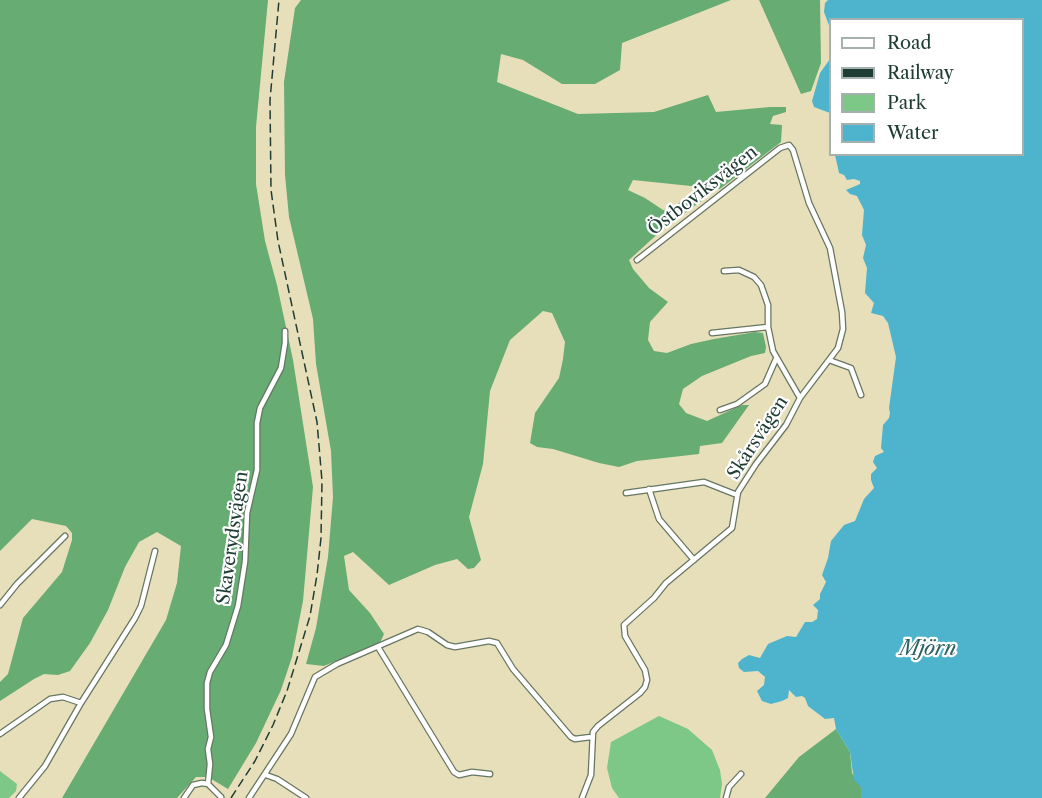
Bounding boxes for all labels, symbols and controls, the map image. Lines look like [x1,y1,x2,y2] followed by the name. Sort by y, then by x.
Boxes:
[829,18,1024,156] legend
[887,32,932,54] text: Road
[887,62,954,84] text: Railway
[887,92,926,114] text: Park
[887,122,939,144] text: Water
[644,141,762,241] street label: Östboviksvägen
[723,392,793,484] street label: Skårsvägen
[213,470,253,606] street label: Skaverydsvägen
[900,637,956,661] water label: Mjörn

